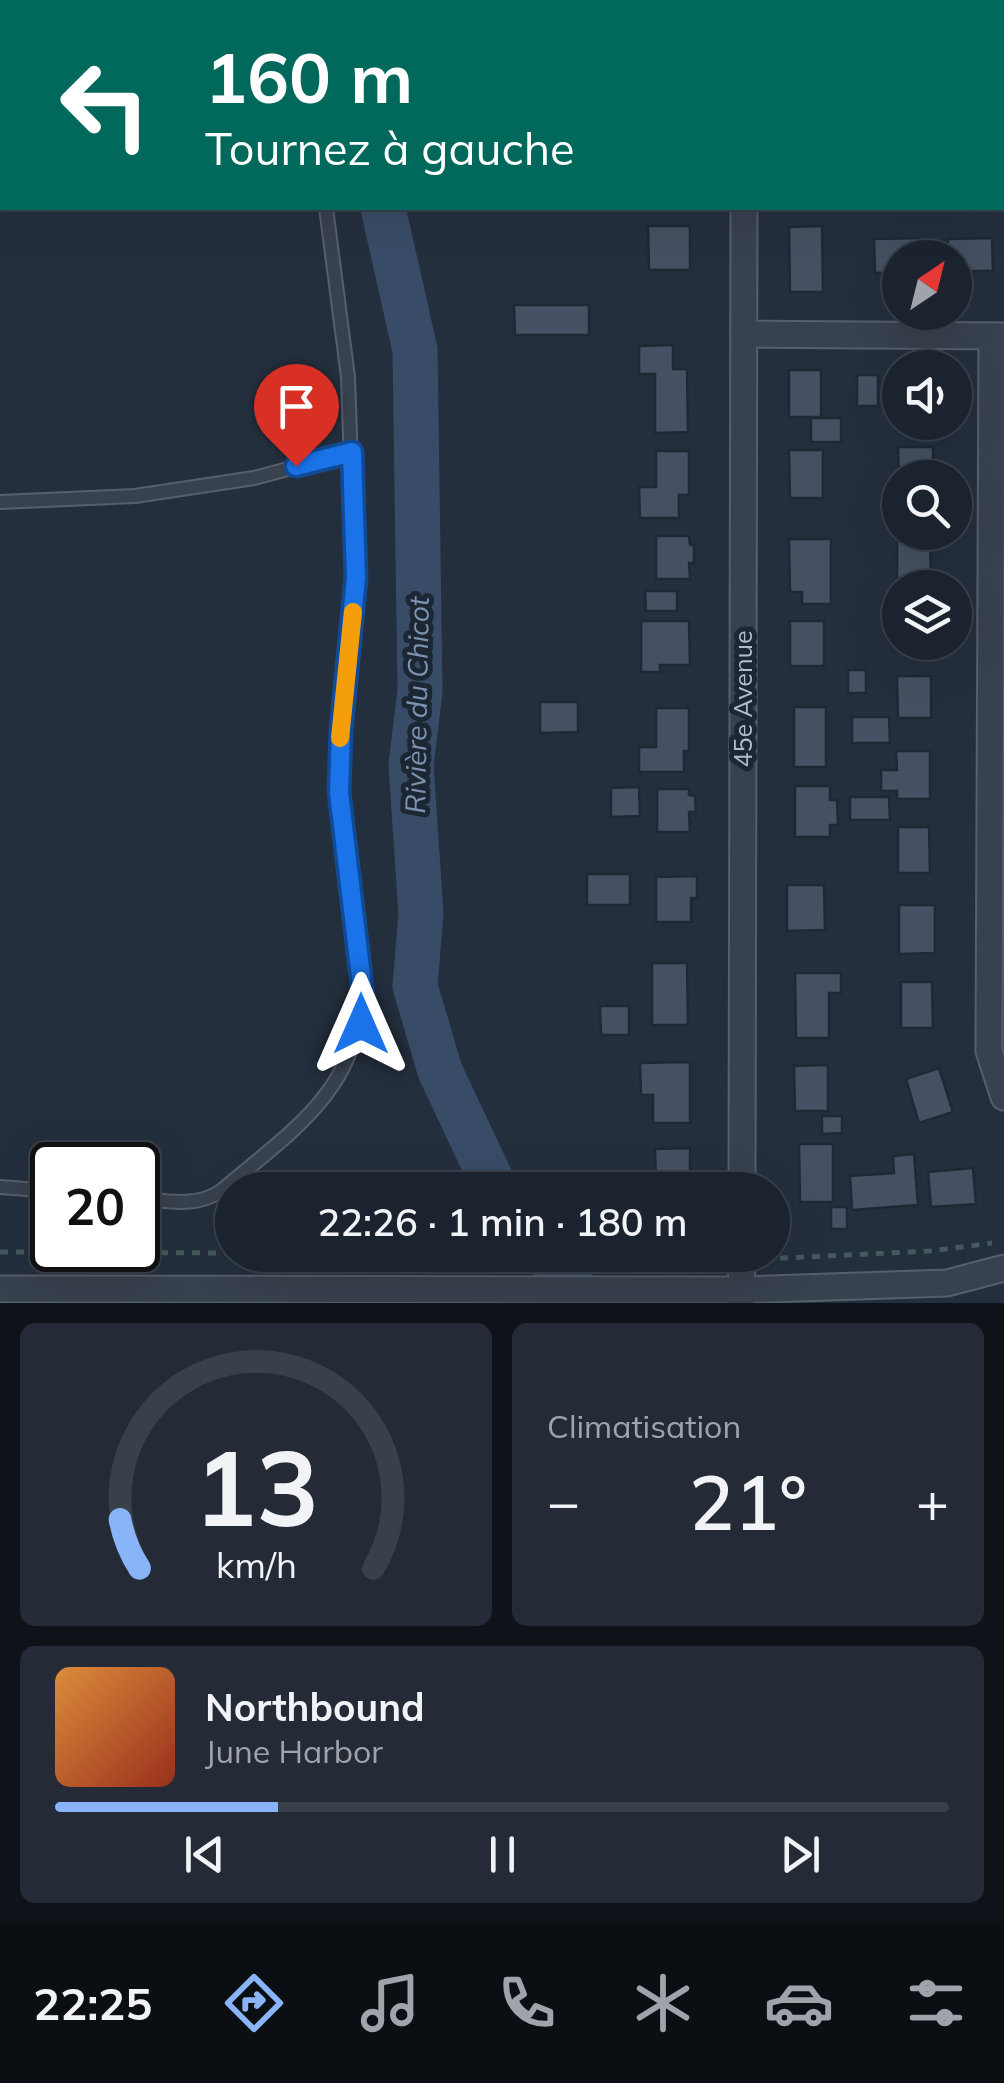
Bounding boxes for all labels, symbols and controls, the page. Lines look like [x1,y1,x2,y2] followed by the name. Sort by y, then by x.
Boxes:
[205,33,413,121] text: 160 m
[40,40,170,170] icon: left
[205,120,575,176] text: Tournez à gauche
[882,240,972,330] north arrow
[882,240,972,660] map controls
[882,350,972,440] button: sound
[254,364,339,467] pin
[269,379,324,434] icon: arrive
[882,460,972,550] button: search
[882,570,972,660] button: layers
[397,595,436,814] water label: Rivière du Chicot
[727,630,758,768] street label: 45e Avenue
[309,972,413,1076] position arrow
[30,1142,160,1272] speed limit sign: 20
[317,1198,688,1246] text: 22:26 · 1 min · 180 m
[547,1406,741,1446] text: Climatisation
[194,1421,318,1552] text: 13
[689,1455,807,1549] text: 21°
[547,1467,580,1536] text: −
[916,1467,949,1536] text: +
[216,1542,296,1587] text: km/h
[205,1683,425,1731] text: Northbound
[205,1731,383,1771] text: June Harbor
[177,1827,232,1882] icon: previous
[475,1827,530,1882] icon: pause
[773,1827,828,1882] icon: next
[219,1968,289,2038] icon: directions
[355,1968,425,2038] icon: music
[492,1968,562,2038] icon: phone
[628,1968,698,2038] icon: climate
[764,1968,834,2038] icon: car
[901,1968,971,2038] icon: filters
[33,1975,152,2031] text: 22:25

